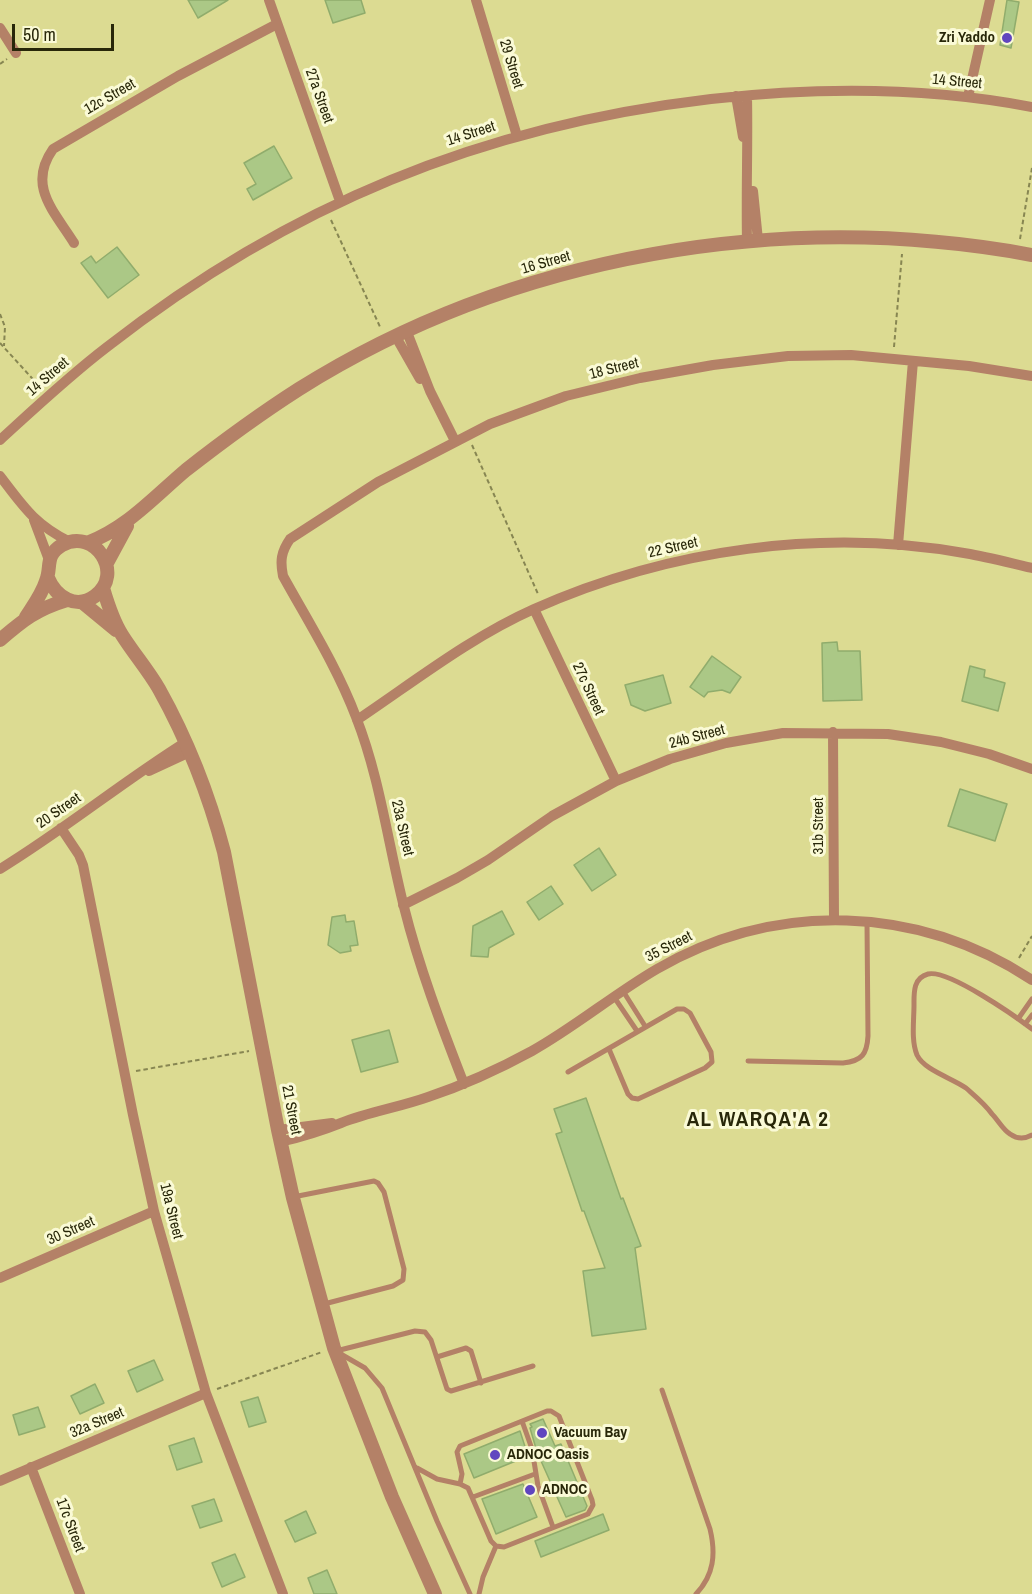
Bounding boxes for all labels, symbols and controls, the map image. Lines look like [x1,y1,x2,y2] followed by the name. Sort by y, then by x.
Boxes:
[15,12,117,50] scale bar
[23,22,56,47] text: 50 m
[939,29,995,47] place label: Zri Yaddo
[1000,31,1014,45] marker: Zri Yaddo
[495,37,527,91] street label: 29 Street
[301,66,337,126] street label: 27a Street
[931,71,983,93] street label: 14 Street
[81,75,139,119] street label: 12c Street
[444,118,498,150] street label: 14 Street
[520,247,572,279] street label: 16 Street
[23,354,73,400] street label: 14 Street
[588,354,640,384] street label: 18 Street
[647,534,699,562] street label: 22 Street
[568,660,608,718] street label: 27c Street
[667,721,727,753] street label: 24b Street
[33,789,85,833] street label: 20 Street
[387,798,417,858] street label: 23a Street
[810,798,828,854] street label: 31b Street
[643,928,695,966] street label: 35 Street
[277,1084,305,1136] street label: 21 Street
[687,1107,829,1133] district label: AL WARQA'A 2
[155,1181,187,1241] street label: 19a Street
[45,1213,97,1249] street label: 30 Street
[67,1404,127,1442] street label: 32a Street
[554,1424,627,1442] place label: Vacuum Bay
[535,1426,549,1440] marker: Vacuum Bay
[507,1446,589,1464] place label: ADNOC Oasis
[488,1448,502,1462] marker: ADNOC Oasis
[542,1481,587,1499] place label: ADNOC
[523,1483,537,1497] marker: ADNOC
[52,1496,88,1554] street label: 17c Street

